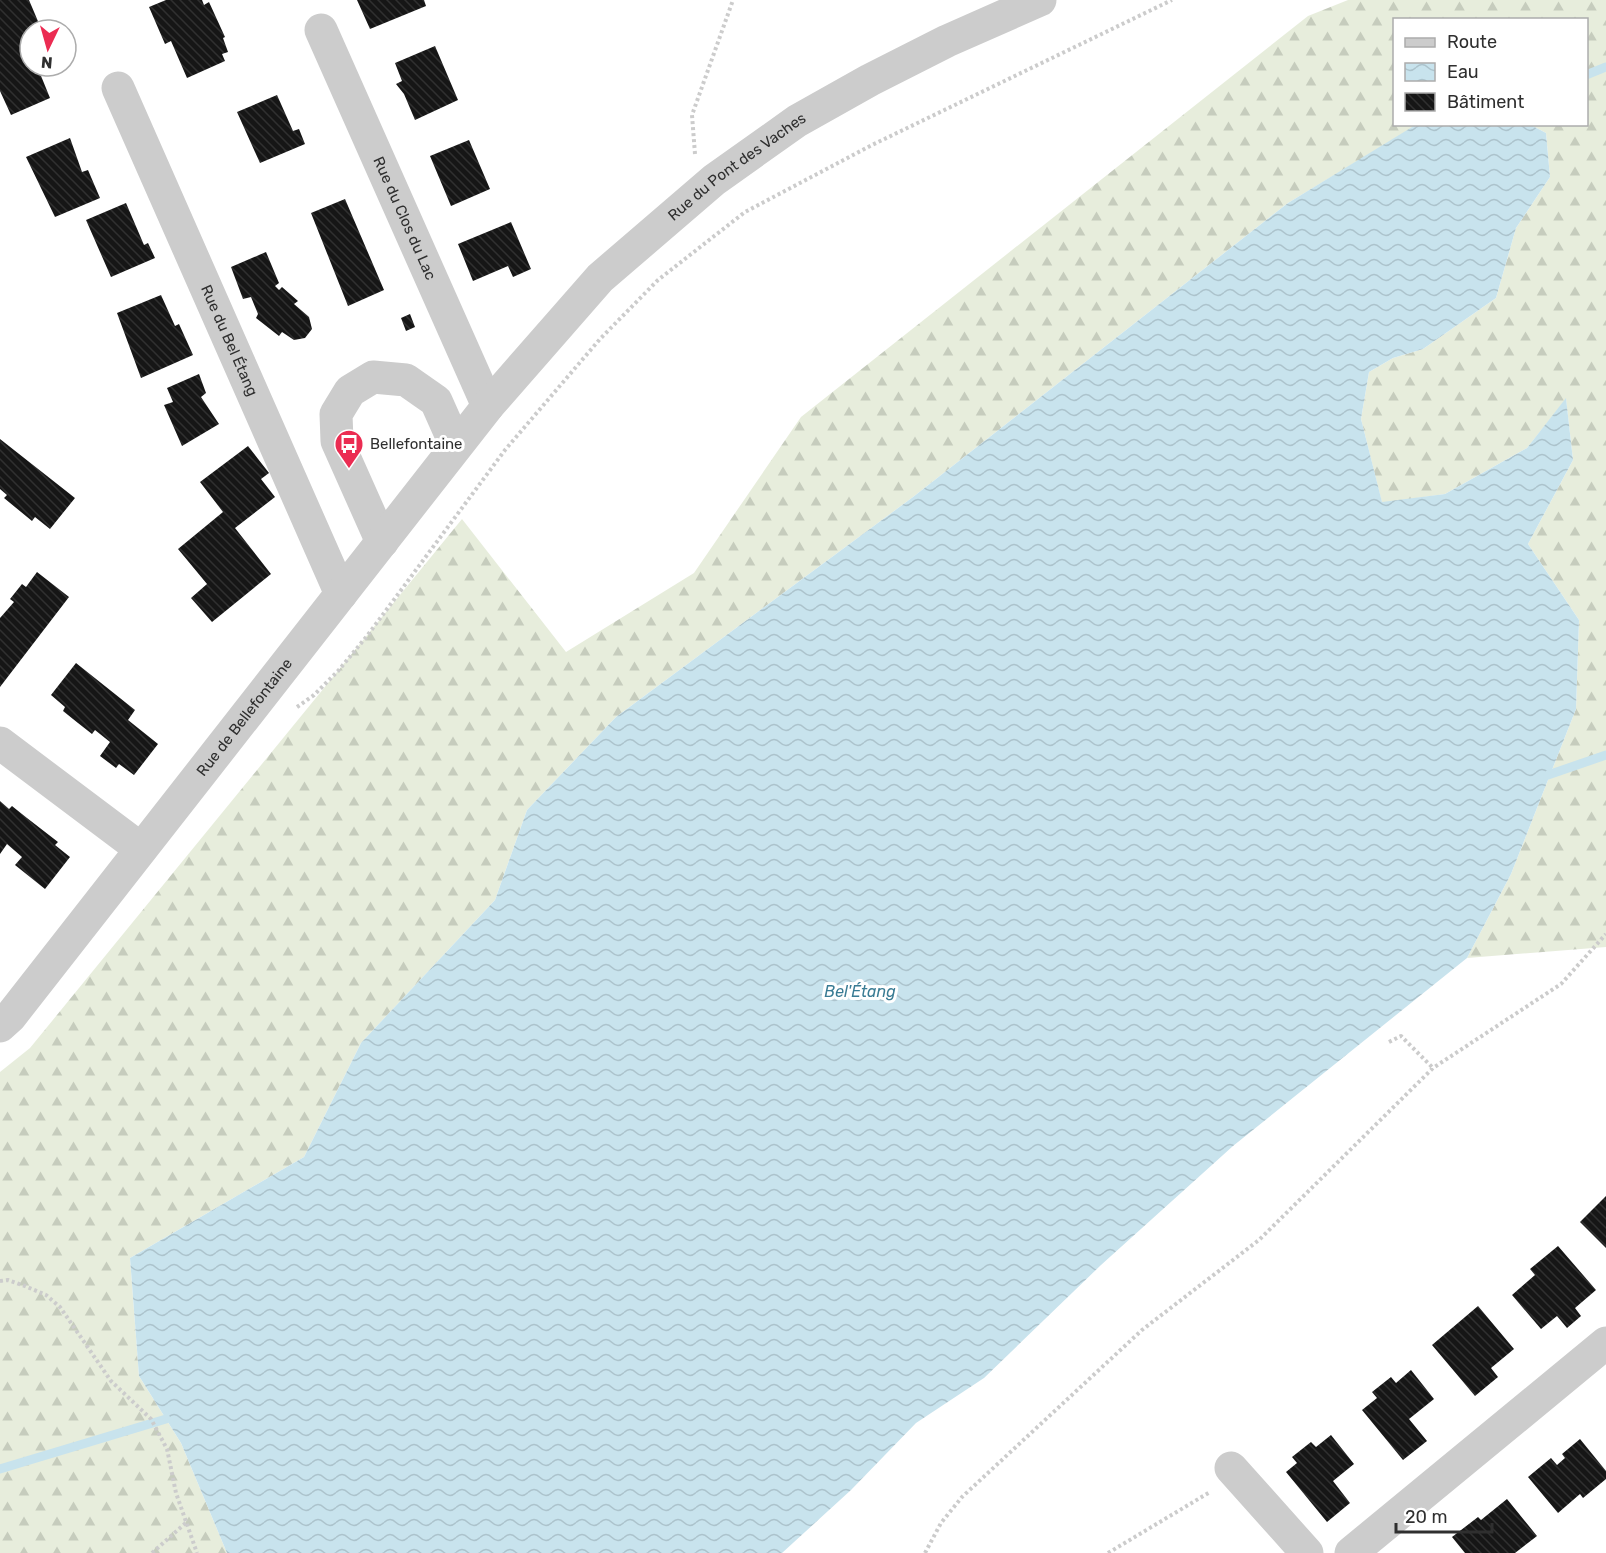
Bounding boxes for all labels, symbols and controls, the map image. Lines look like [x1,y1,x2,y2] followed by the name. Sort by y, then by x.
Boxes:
[18,18,78,78] north arrow
[1393,18,1588,126] legend
[1447,31,1497,53] text: Route
[40,52,53,72] text: N
[1447,61,1479,83] text: Eau
[1447,91,1524,113] text: Bâtiment
[664,109,809,225] street label: Rue du Pont des Vaches
[369,154,440,283] street label: Rue du Clos du Lac
[197,282,262,399] street label: Rue du Bel Étang
[333,428,365,470] bus stop icon: Bellefontaine
[370,435,463,453] place label: Bellefontaine
[193,655,296,780] street label: Rue de Bellefontaine
[824,982,896,1001] water label: Bel'Étang
[1396,1496,1492,1534] scale bar
[1405,1506,1447,1528] text: 20 m

